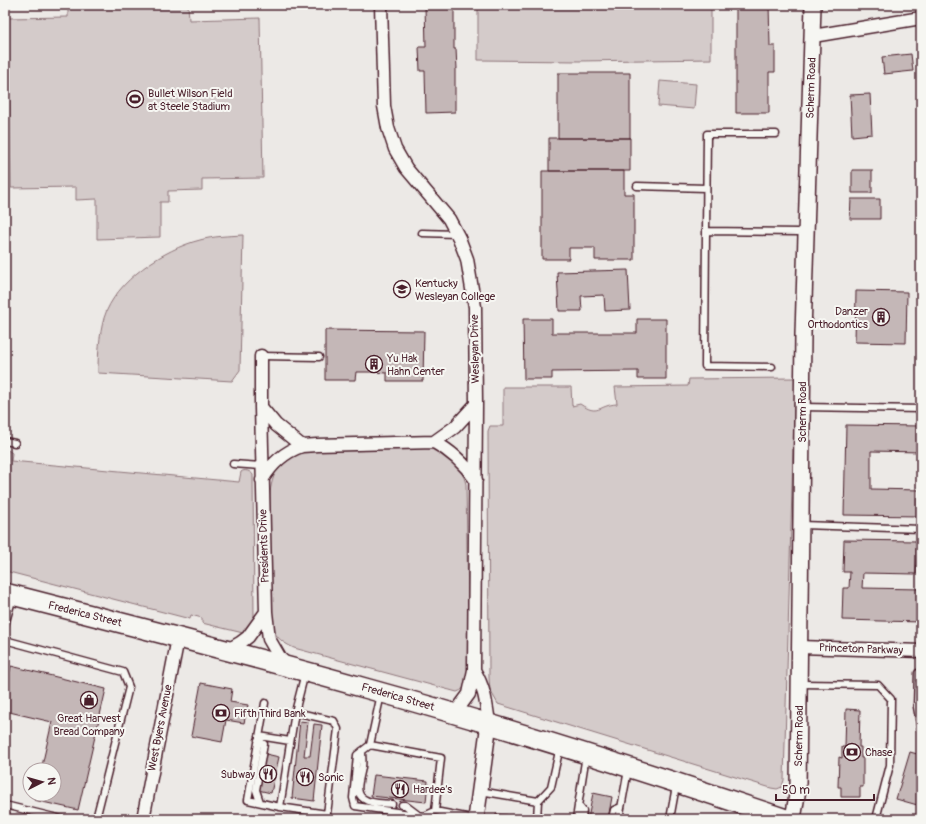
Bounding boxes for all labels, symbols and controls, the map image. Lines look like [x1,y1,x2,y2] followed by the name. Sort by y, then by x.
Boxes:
[803,57,819,119] street label: Scherm Road
[148,87,233,113] place label: Bullet Wilson Field at Steele Stadium
[125,89,145,109] sports icon: Bullet Wilson Field at Steele Stadium
[415,277,496,303] place label: Kentucky Wesleyan College
[392,279,412,299] school or university icon: Kentucky Wesleyan College
[808,305,868,331] place label: Danzer Orthodontics
[871,307,891,327] building icon: Danzer Orthodontics
[468,314,482,384] street label: Wesleyan Drive
[386,352,445,378] place label: Yu Hak Hahn Center
[364,354,384,374] building icon: Yu Hak Hahn Center
[796,381,809,443] street label: Scherm Road
[256,508,272,583] street label: Presidents Drive
[47,599,124,630] street label: Frederica Street
[819,641,904,657] street label: Princeton Parkway
[360,680,437,714] street label: Frederica Street
[145,683,175,772] street label: West Byers Avenue
[79,690,99,710] shop icon: Great Harvest Bread Company
[211,703,231,723] bank icon: Fifth Third Bank
[792,705,806,767] street label: Scherm Road
[234,707,306,720] place label: Fifth Third Bank
[53,712,125,738] place label: Great Harvest Bread Company
[842,742,862,762] bank icon: Chase
[865,746,893,759] place label: Chase
[22,762,62,802] north arrow
[258,764,278,784] restaurant icon: Subway
[295,767,315,787] restaurant icon: Sonic
[220,768,255,781] place label: Subway
[318,771,344,784] place label: Sonic
[776,776,874,802] scale bar
[45,777,58,786] text: N
[390,779,410,799] restaurant icon: Hardee's
[413,783,452,796] place label: Hardee's
[782,783,810,798] text: 50 m

